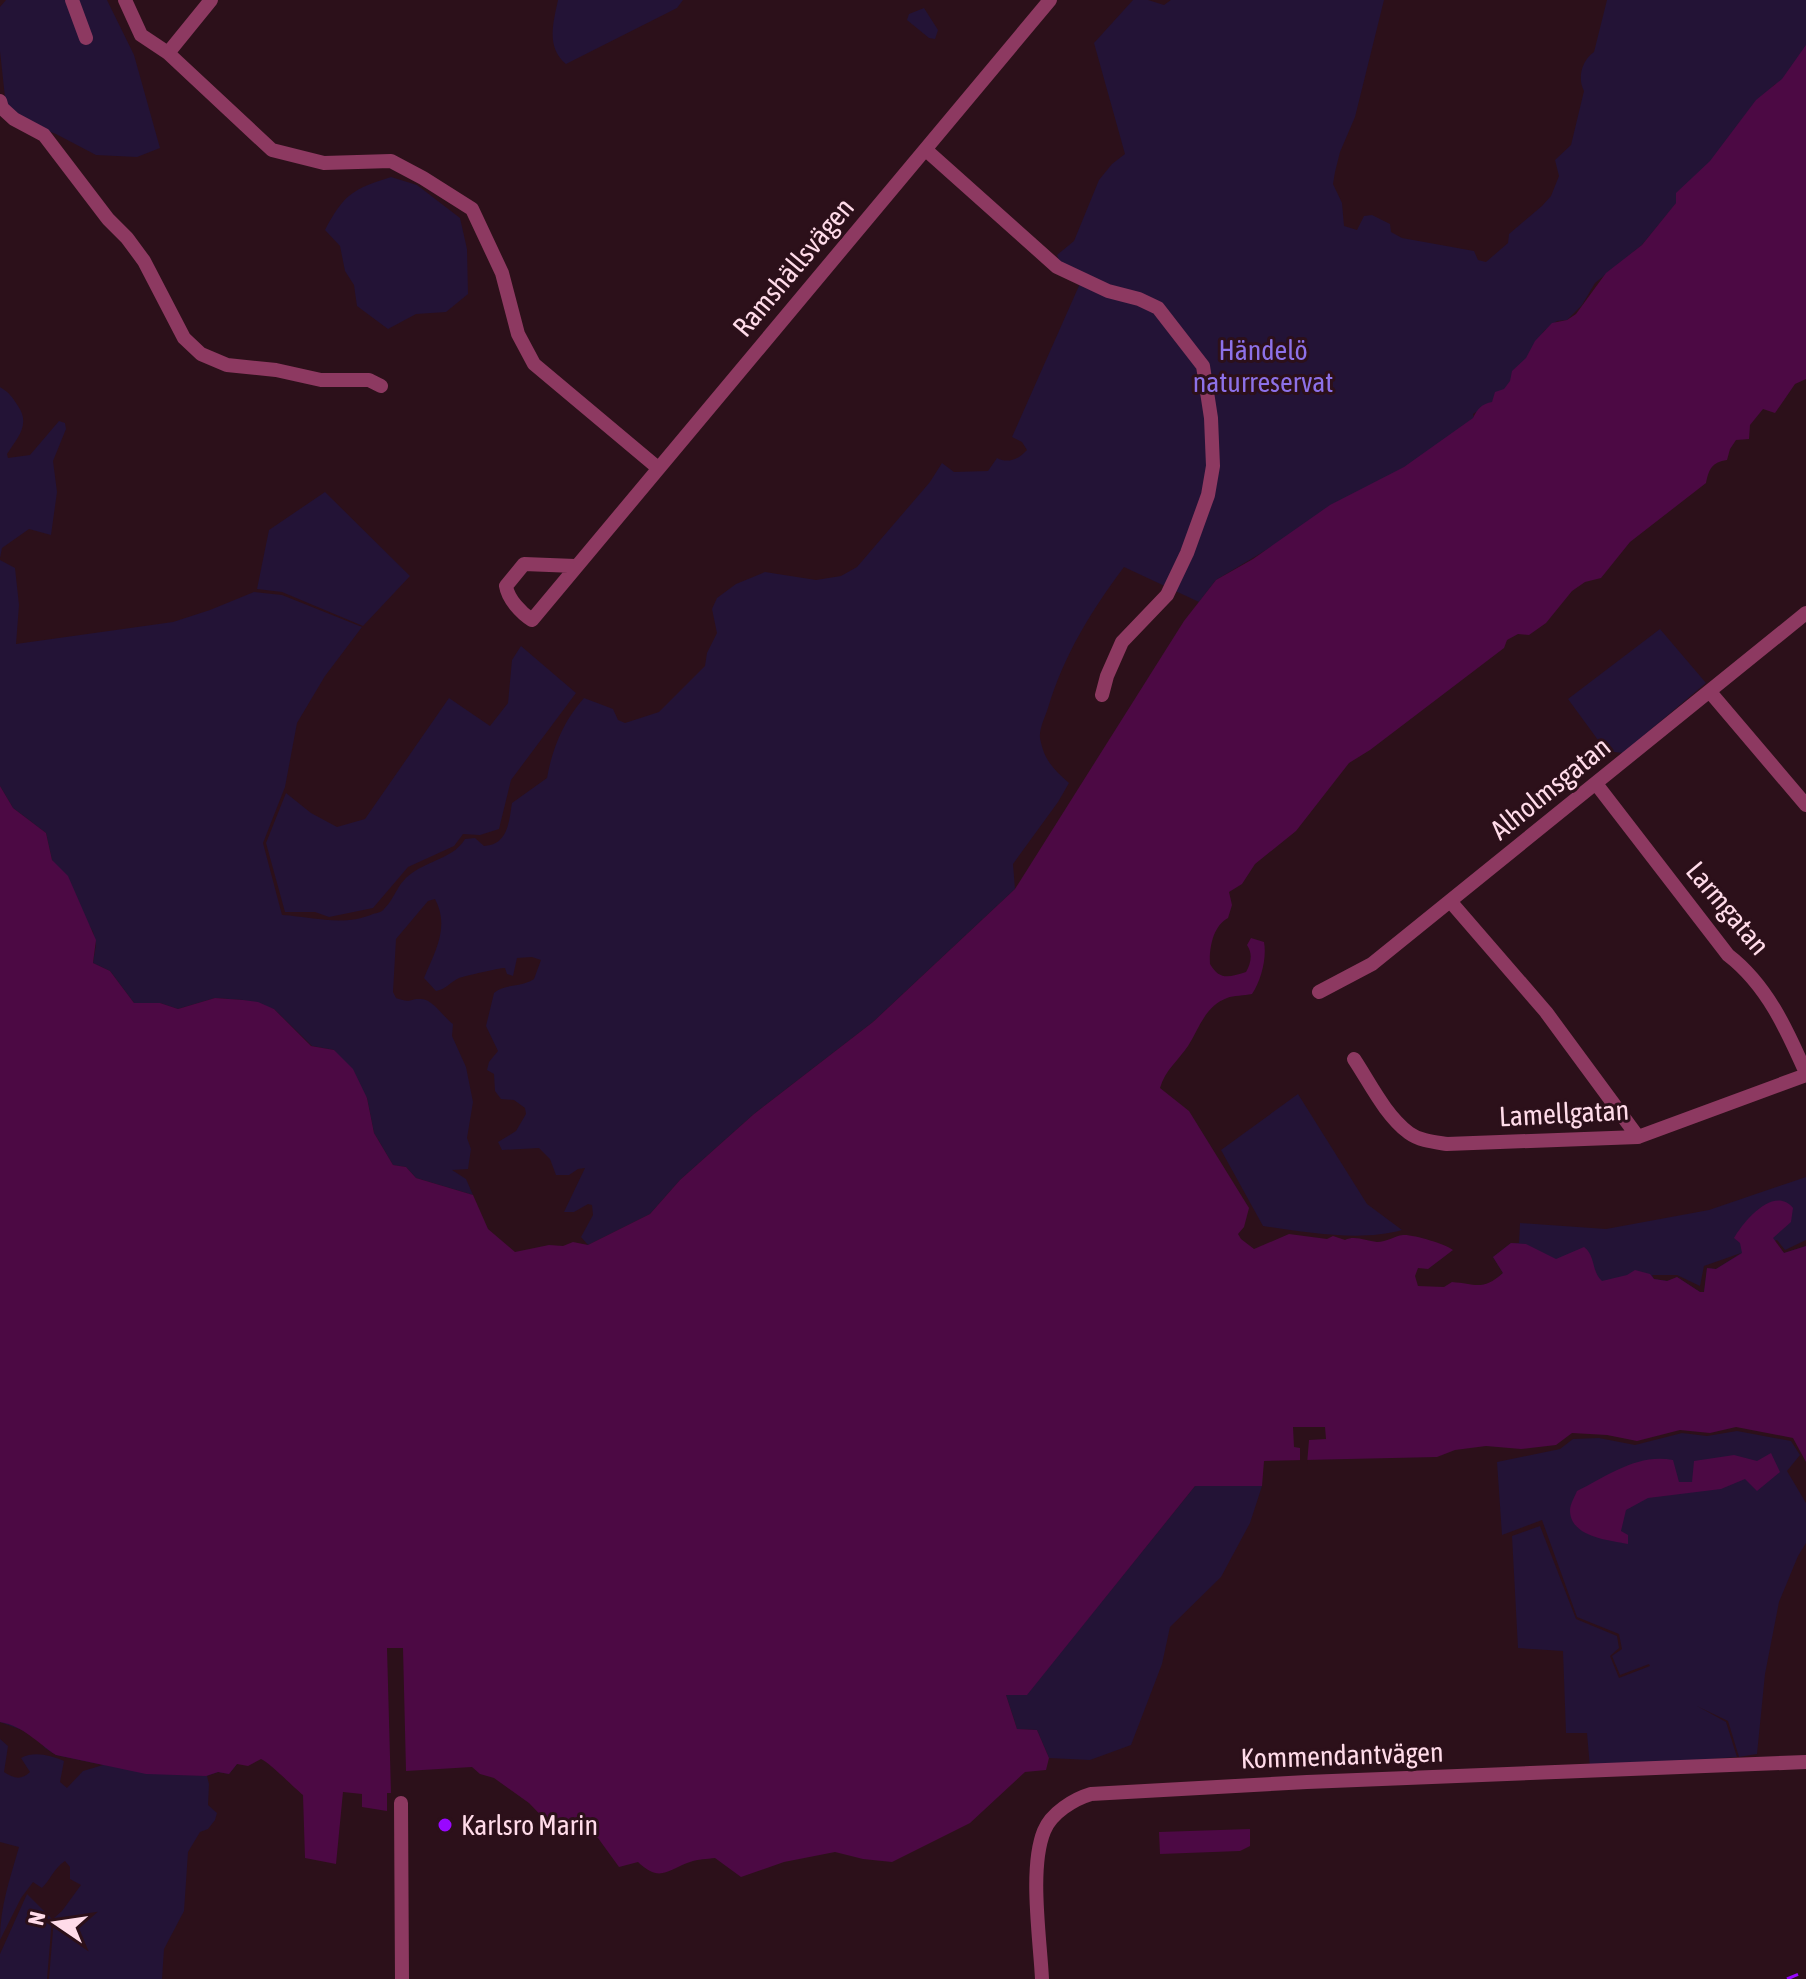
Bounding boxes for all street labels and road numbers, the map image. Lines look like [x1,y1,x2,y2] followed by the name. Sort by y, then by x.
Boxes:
[726,191,860,343] street label: Ramshällsvägen
[1484,730,1616,846] street label: Alholmsgatan
[1680,855,1776,961] street label: Larmgatan
[1498,1094,1630,1132] street label: Lamellgatan
[1240,1735,1444,1775] street label: Kommendantvägen

